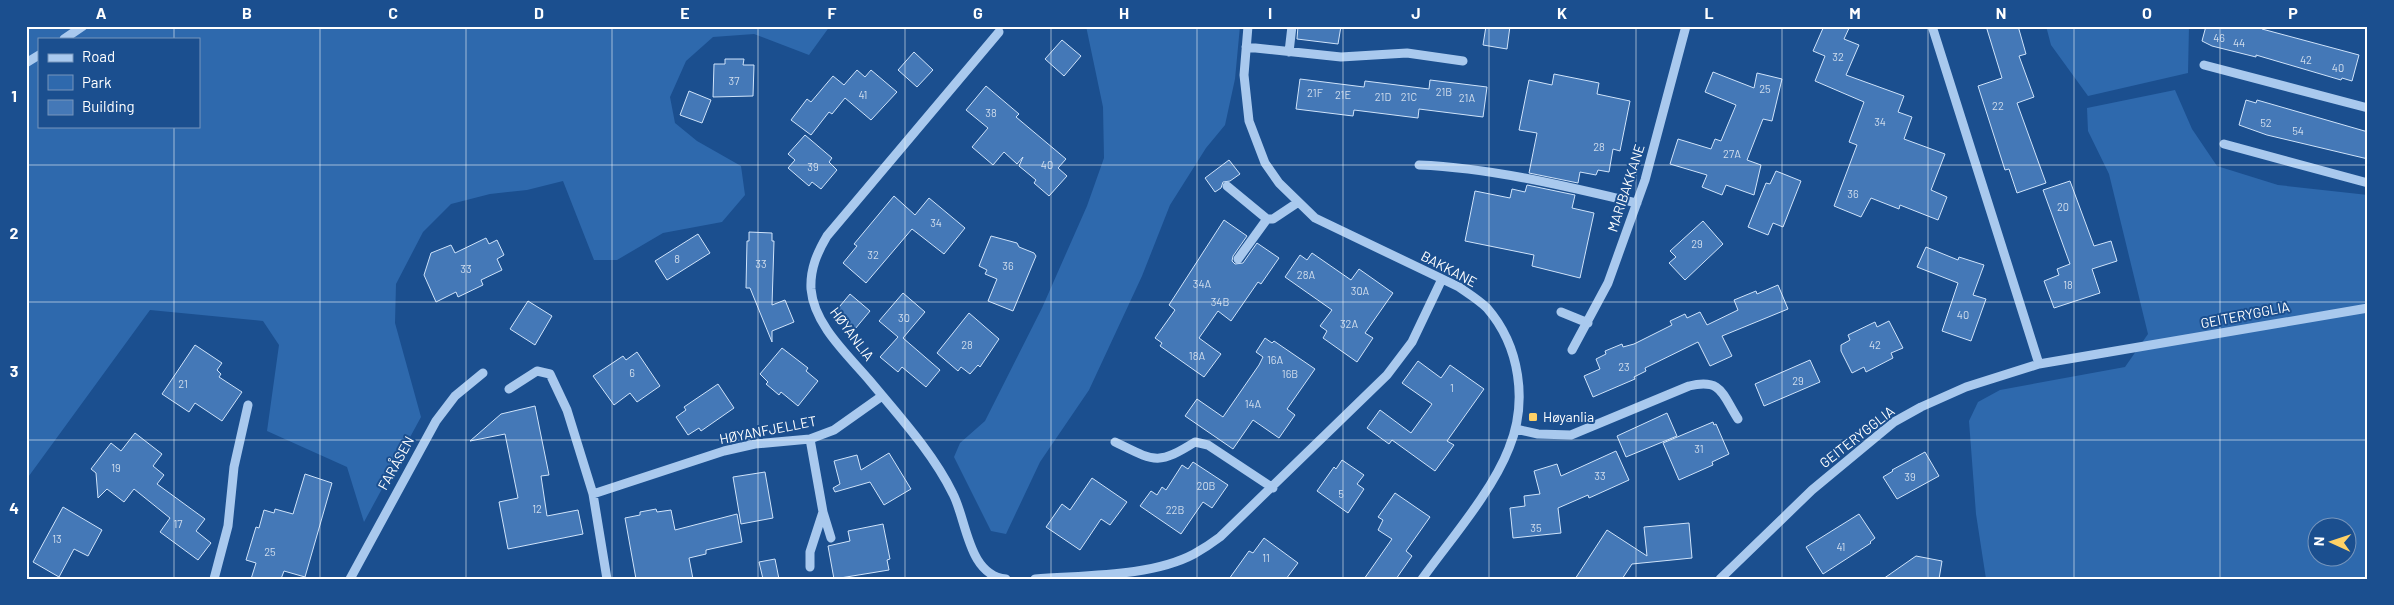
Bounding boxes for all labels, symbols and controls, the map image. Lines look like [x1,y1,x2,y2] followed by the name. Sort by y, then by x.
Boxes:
[96,3,107,22] text: A
[242,3,252,22] text: B
[388,3,398,22] text: C
[534,3,544,22] text: D
[680,3,690,22] text: E
[828,3,837,22] text: F
[973,3,983,22] text: G
[1119,3,1129,22] text: H
[1268,3,1272,22] text: I
[1411,3,1421,22] text: J
[1557,3,1567,22] text: K
[1704,3,1714,22] text: L
[1849,3,1861,22] text: M
[1996,3,2006,22] text: N
[2142,3,2152,22] text: O
[2288,3,2298,22] text: P
[2213,31,2225,44] house number: 46
[2233,36,2245,49] house number: 44
[38,38,200,128] legend
[82,47,115,65] text: Road
[1832,50,1844,63] house number: 32
[2300,53,2312,66] house number: 42
[2332,61,2344,74] house number: 40
[82,73,112,91] text: Park
[729,74,739,87] house number: 37
[1759,82,1771,95] house number: 25
[1436,85,1452,98] house number: 21B
[11,86,17,105] text: 1
[1307,86,1323,99] house number: 21F
[859,88,867,101] house number: 41
[1335,88,1351,101] house number: 21E
[1375,90,1391,103] house number: 21D
[1401,90,1417,103] house number: 21C
[1459,91,1475,104] house number: 21A
[82,97,135,115] text: Building
[1992,99,2004,112] house number: 22
[985,106,997,119] house number: 38
[1874,115,1886,128] house number: 34
[2260,116,2272,129] house number: 52
[2292,124,2304,137] house number: 54
[1593,140,1605,153] house number: 28
[1603,142,1648,234] street label: MARIBAKKANE
[1723,147,1741,160] house number: 27A
[1041,158,1053,171] house number: 40
[807,160,819,173] house number: 39
[1847,187,1859,200] house number: 36
[2057,200,2069,213] house number: 20
[930,216,942,229] house number: 34
[10,223,19,242] text: 2
[1691,237,1703,250] house number: 29
[1418,247,1480,290] street label: BAKKANE
[867,248,879,261] house number: 32
[674,252,680,265] house number: 8
[755,257,767,270] house number: 33
[1002,259,1014,272] house number: 36
[460,262,472,275] house number: 33
[1297,268,1315,281] house number: 28A
[1193,277,1212,290] house number: 34A
[2063,278,2073,291] house number: 18
[1351,284,1370,297] house number: 30A
[1211,295,1229,308] house number: 34B
[2199,297,2291,331] street label: GEITERYGGLIA
[827,304,878,364] street label: HØYANLIA
[1957,308,1969,321] house number: 40
[898,311,910,324] house number: 30
[1340,317,1358,330] house number: 32A
[961,338,973,351] house number: 28
[1869,338,1881,351] house number: 42
[1189,349,1205,362] house number: 18A
[1267,353,1283,366] house number: 16A
[1618,360,1630,373] house number: 23
[10,361,18,380] text: 3
[629,366,635,379] house number: 6
[1282,367,1298,380] house number: 16B
[1792,374,1804,387] house number: 29
[178,377,188,390] house number: 21
[1450,381,1454,394] house number: 1
[1245,397,1262,410] house number: 14A
[1816,402,1898,471] street label: GEITERYGGLIA
[1543,408,1594,425] place label: Høyanlia
[1527,411,1539,423] marker: Høyanlia
[718,412,818,447] street label: HØYANFJELLET
[374,433,417,493] street label: FARÅSEN
[1694,442,1704,455] house number: 31
[111,461,121,474] house number: 19
[1594,469,1606,482] house number: 33
[1904,470,1916,483] house number: 39
[1196,479,1216,492] house number: 20B
[1338,487,1344,500] house number: 5
[9,498,19,517] text: 4
[532,502,542,515] house number: 12
[1166,503,1184,516] house number: 22B
[173,517,183,530] house number: 17
[2306,518,2356,568] north arrow
[1530,521,1542,534] house number: 35
[52,532,62,545] house number: 13
[2310,536,2327,546] text: N
[1837,540,1845,553] house number: 41
[264,545,276,558] house number: 25
[1262,551,1270,564] house number: 11

